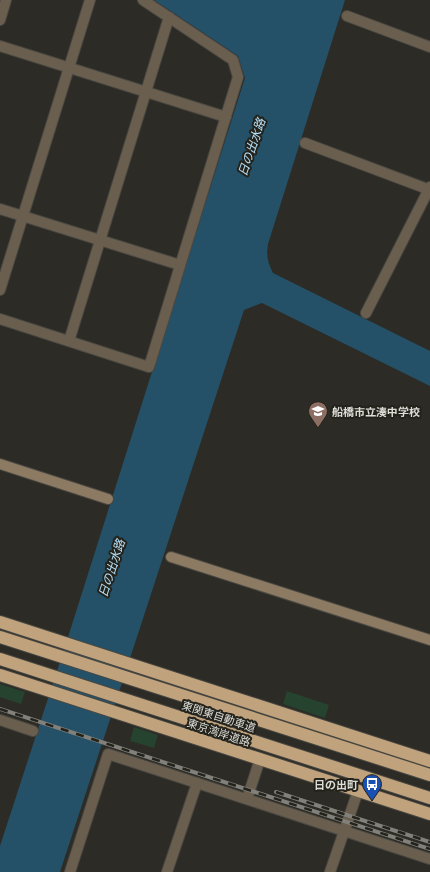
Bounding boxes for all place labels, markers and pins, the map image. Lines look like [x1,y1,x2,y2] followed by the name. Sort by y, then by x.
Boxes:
[307,400,329,428] school or university icon: 船橋市立湊中学校
[332,405,420,418] place label: 船橋市立湊中学校
[361,773,383,801] bus stop icon: 日の出町
[314,778,358,791] place label: 日の出町

